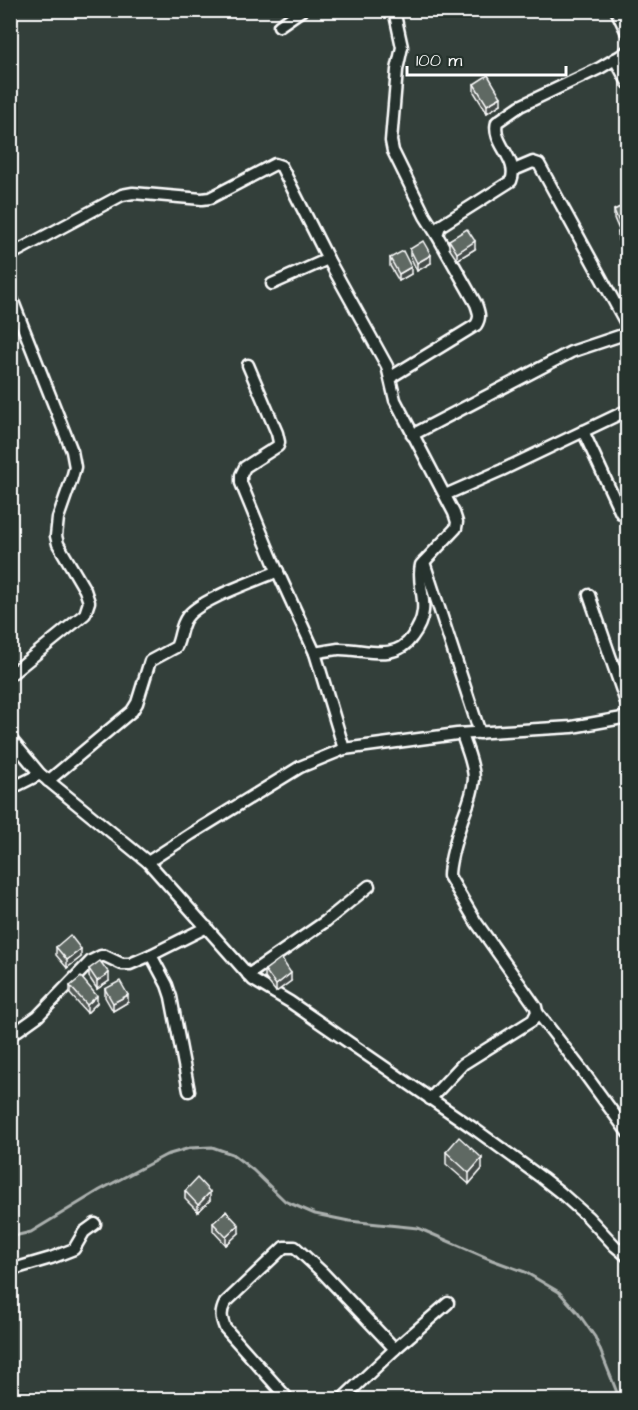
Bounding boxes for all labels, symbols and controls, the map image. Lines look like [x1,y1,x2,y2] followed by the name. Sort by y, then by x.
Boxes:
[407,39,566,77] scale bar
[416,48,462,73] text: 100 m

